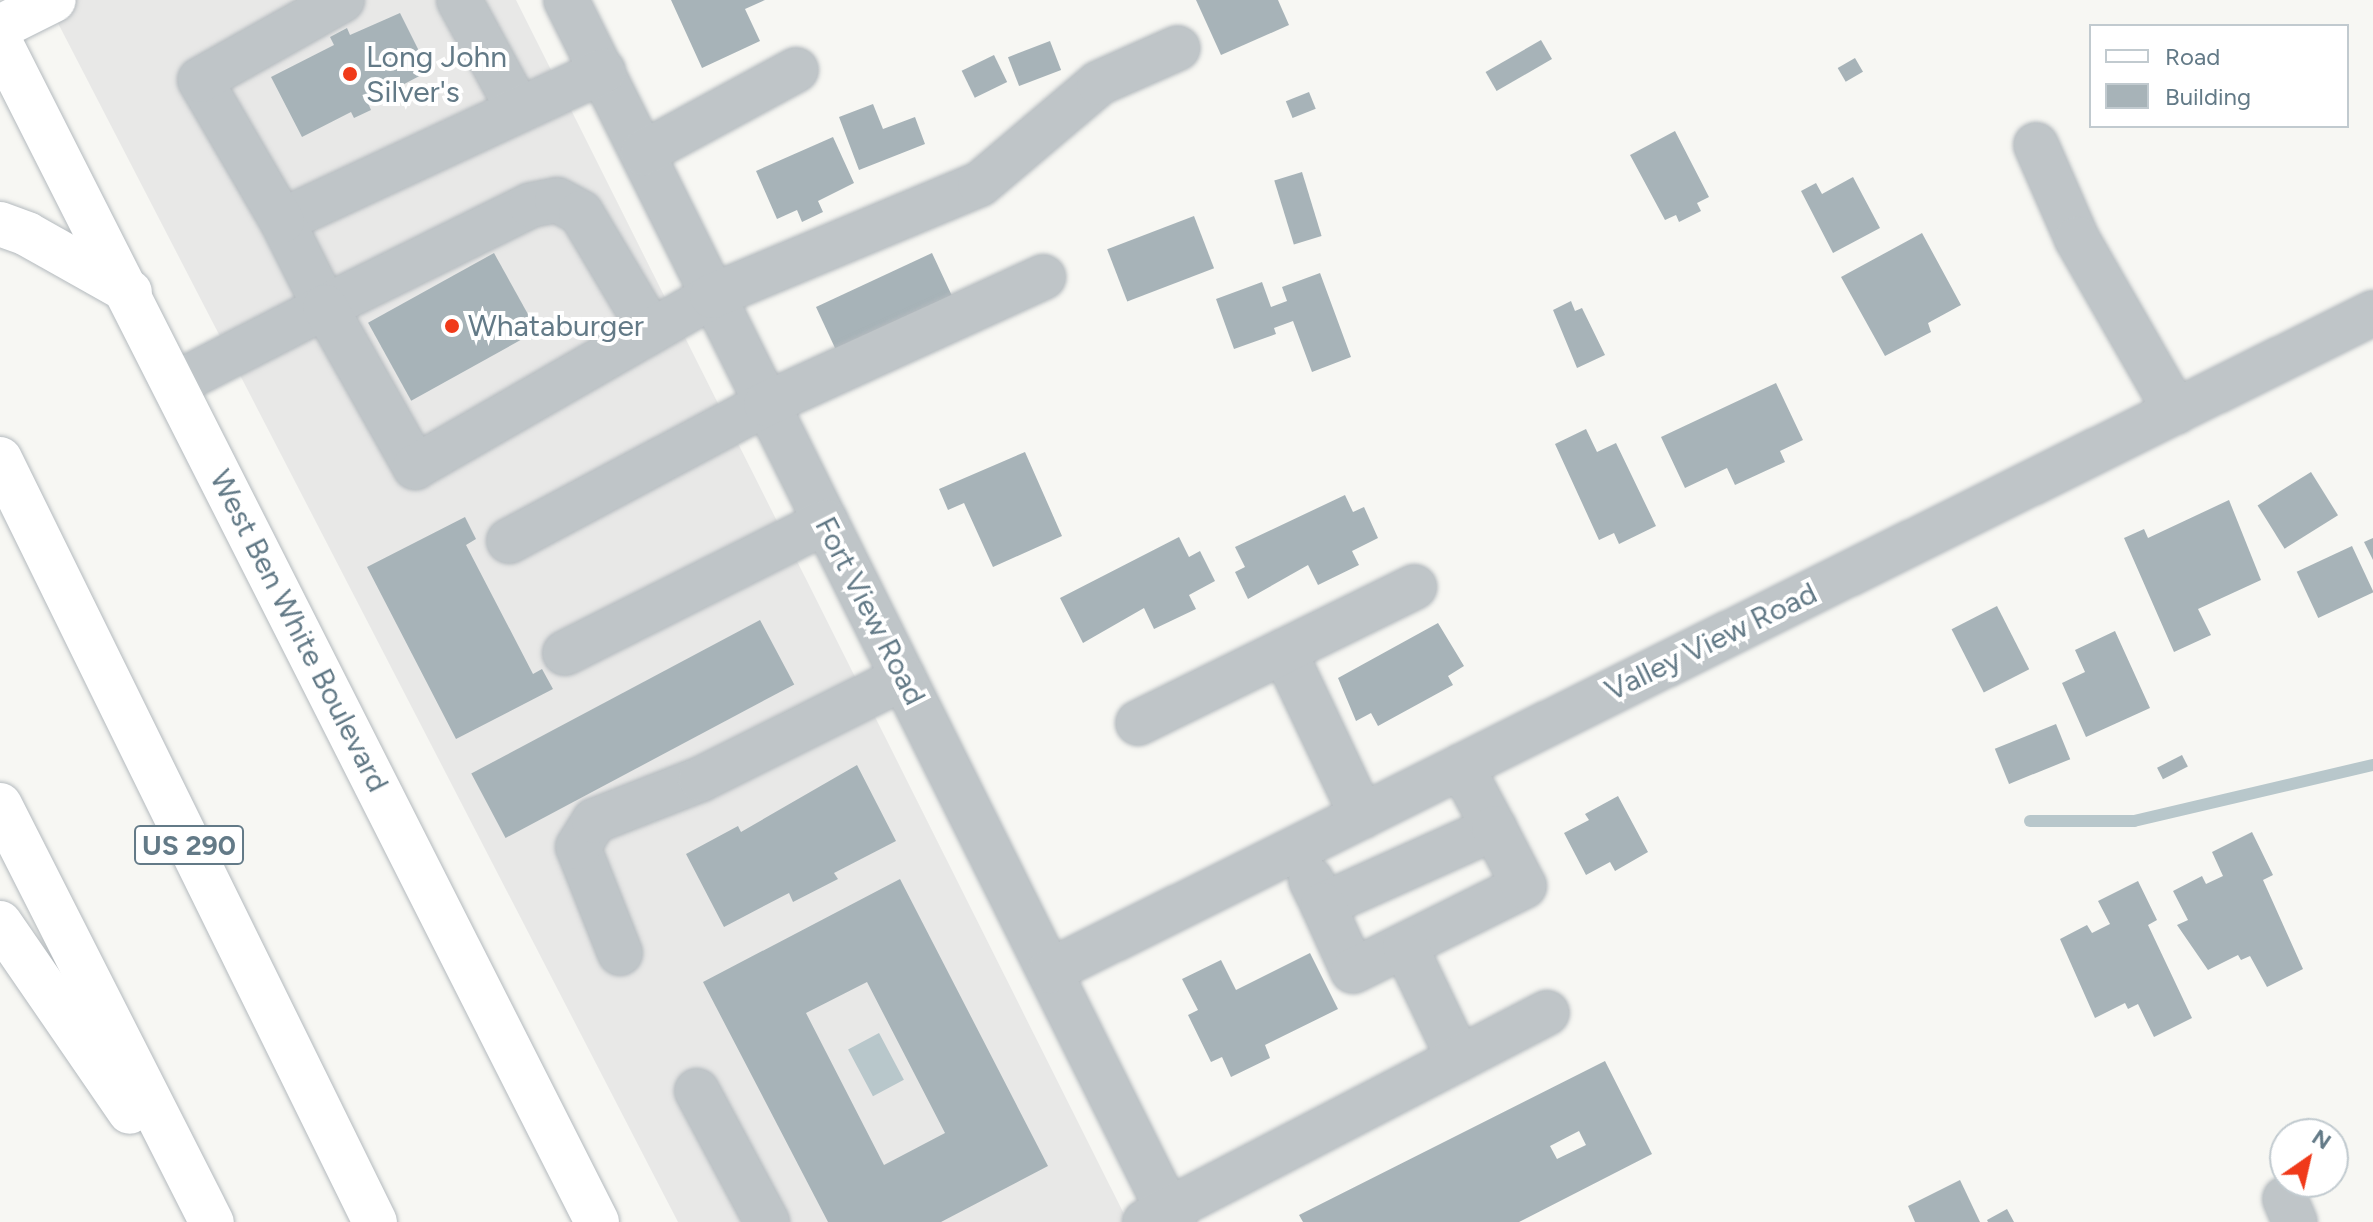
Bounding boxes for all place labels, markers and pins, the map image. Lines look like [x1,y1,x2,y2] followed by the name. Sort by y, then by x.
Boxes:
[366,39,507,110] place label: Long John Silver's
[341,65,359,83] marker: Long John Silver's
[468,308,644,344] place label: Whataburger
[443,317,461,335] marker: Whataburger

